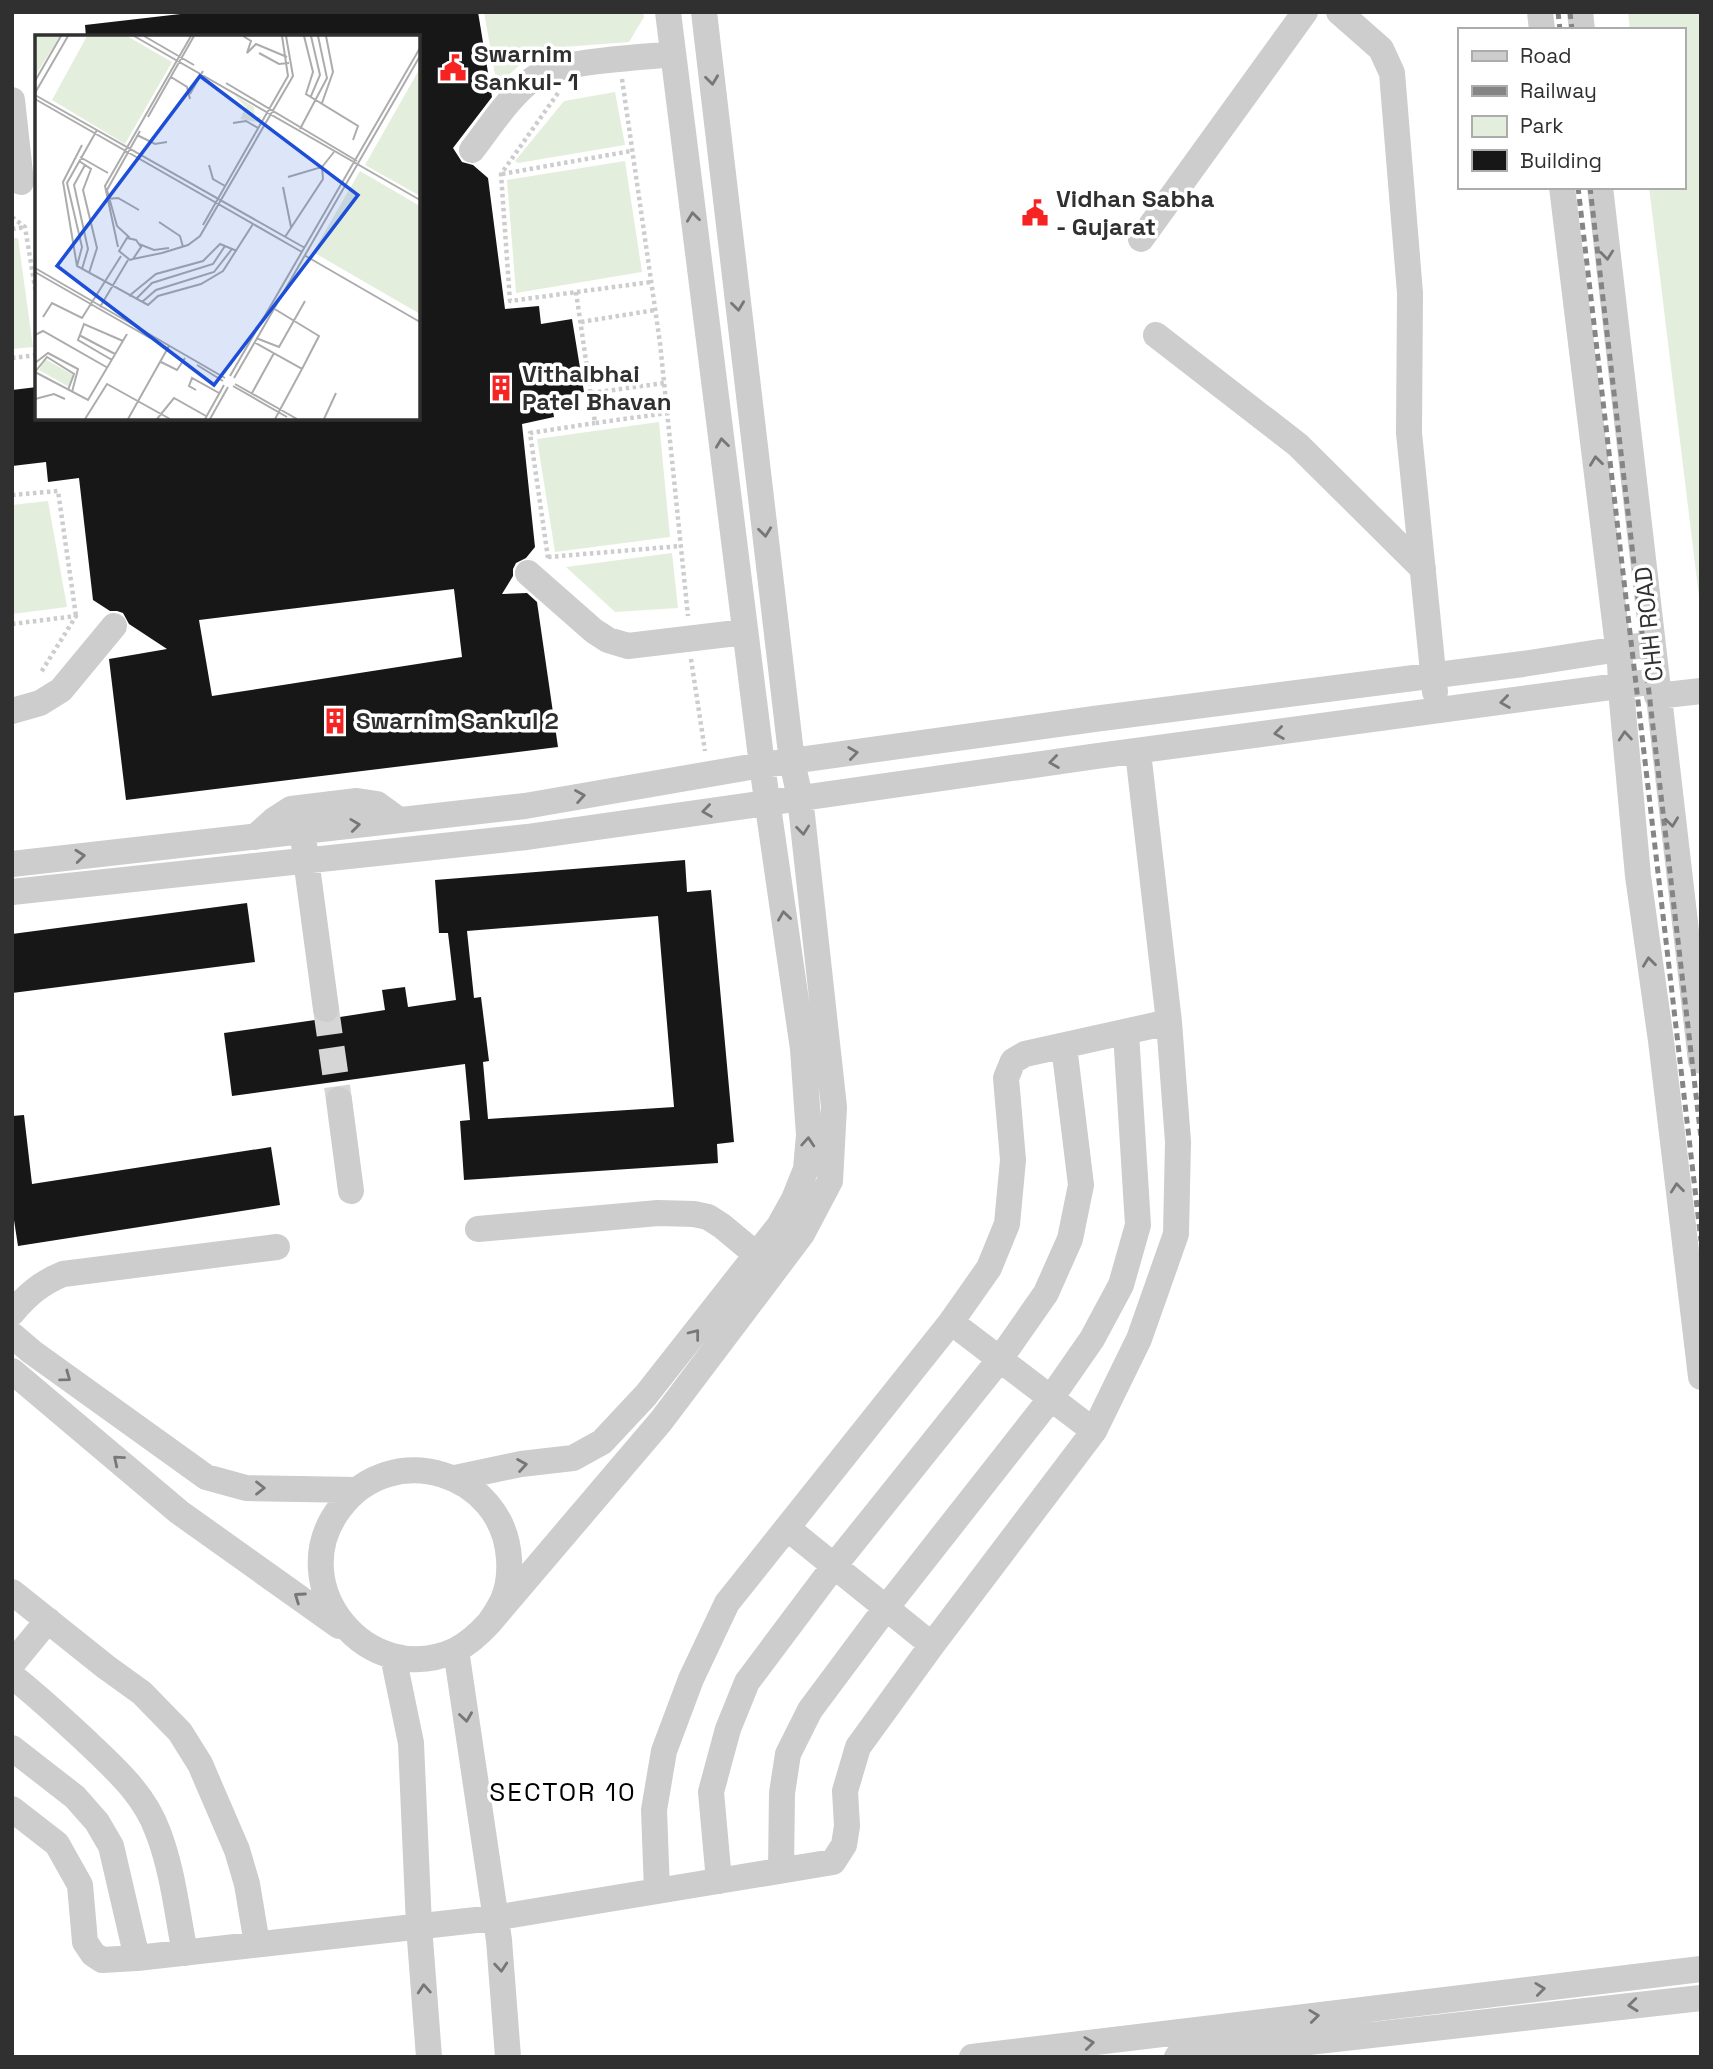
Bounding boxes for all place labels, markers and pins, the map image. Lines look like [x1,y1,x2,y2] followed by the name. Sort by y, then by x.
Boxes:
[474,38,579,97] place label: Swarnim Sankul- 1
[438,53,468,83] public building icon: Swarnim Sankul- 1
[1056,183,1215,242] place label: Vidhan Sabha - Gujarat
[1020,198,1050,228] public building icon: Vidhan Sabha - Gujarat
[522,358,672,417] place label: Vithalbhai Patel Bhavan
[486,373,516,403] building icon: Vithalbhai Patel Bhavan
[356,705,559,736] place label: Swarnim Sankul 2
[320,706,350,736] building icon: Swarnim Sankul 2

